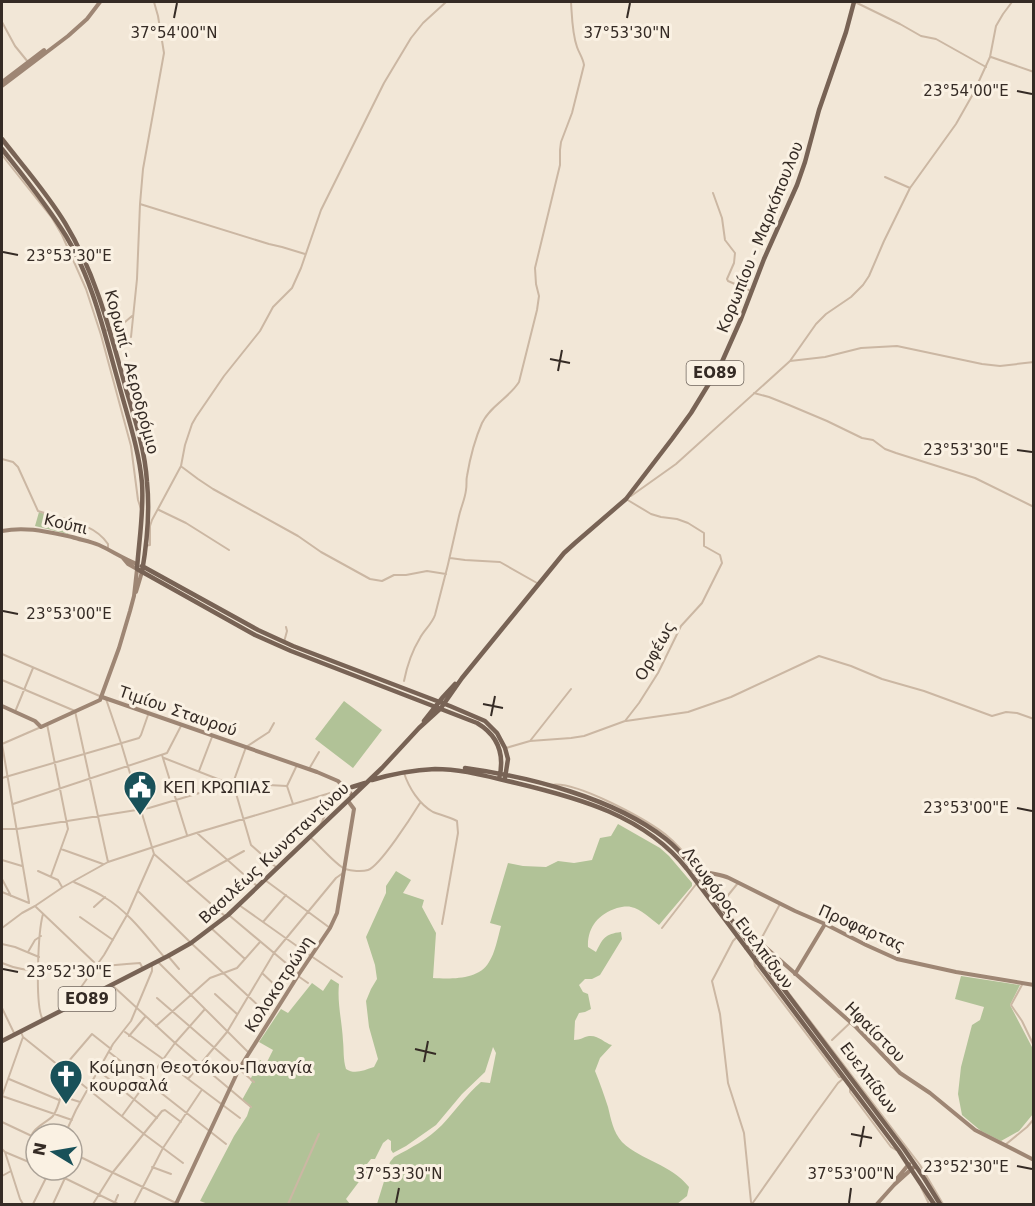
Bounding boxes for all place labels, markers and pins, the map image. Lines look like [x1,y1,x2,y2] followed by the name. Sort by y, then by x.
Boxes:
[122,769,158,816] public building icon: ΚΕΠ ΚΡΩΠΙΑΣ
[163,778,271,797] place label: ΚΕΠ ΚΡΩΠΙΑΣ
[48,1058,84,1105] church icon: Κοίμηση Θεοτόκου-Παναγία κουρσαλά
[89,1058,313,1095] place label: Κοίμηση Θεοτόκου-Παναγία κουρσαλά

